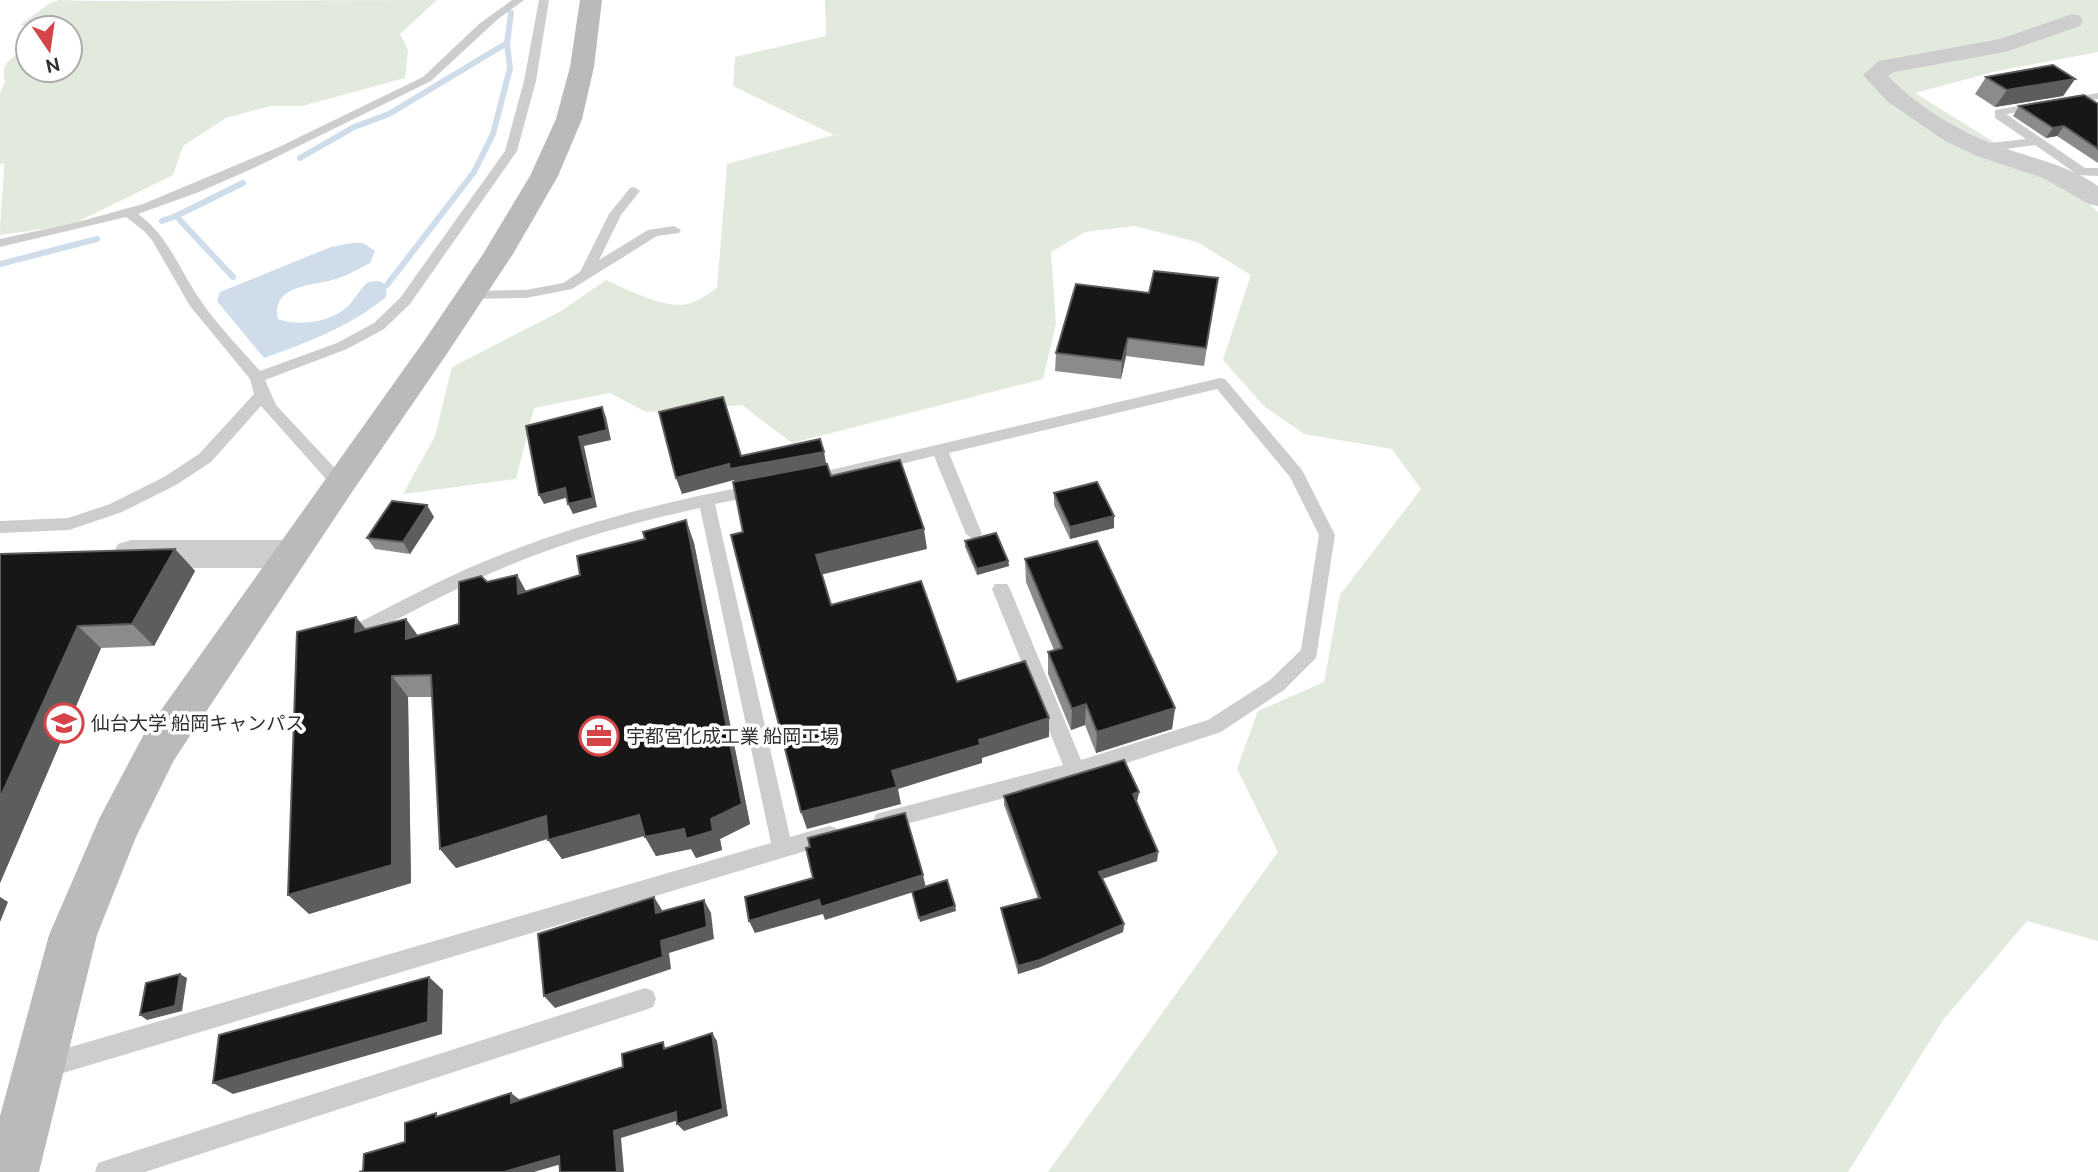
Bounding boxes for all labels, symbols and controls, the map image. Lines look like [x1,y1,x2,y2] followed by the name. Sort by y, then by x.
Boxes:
[14,14,84,84] north arrow
[43,53,62,78] text: N
[43,702,85,744] school or university icon: 仙台大学 船岡キャンパス
[91,712,304,734] place label: 仙台大学 船岡キャンパス
[578,715,620,757] office icon: 宇都宮化成工業 船岡工場
[626,725,839,747] place label: 宇都宮化成工業 船岡工場

